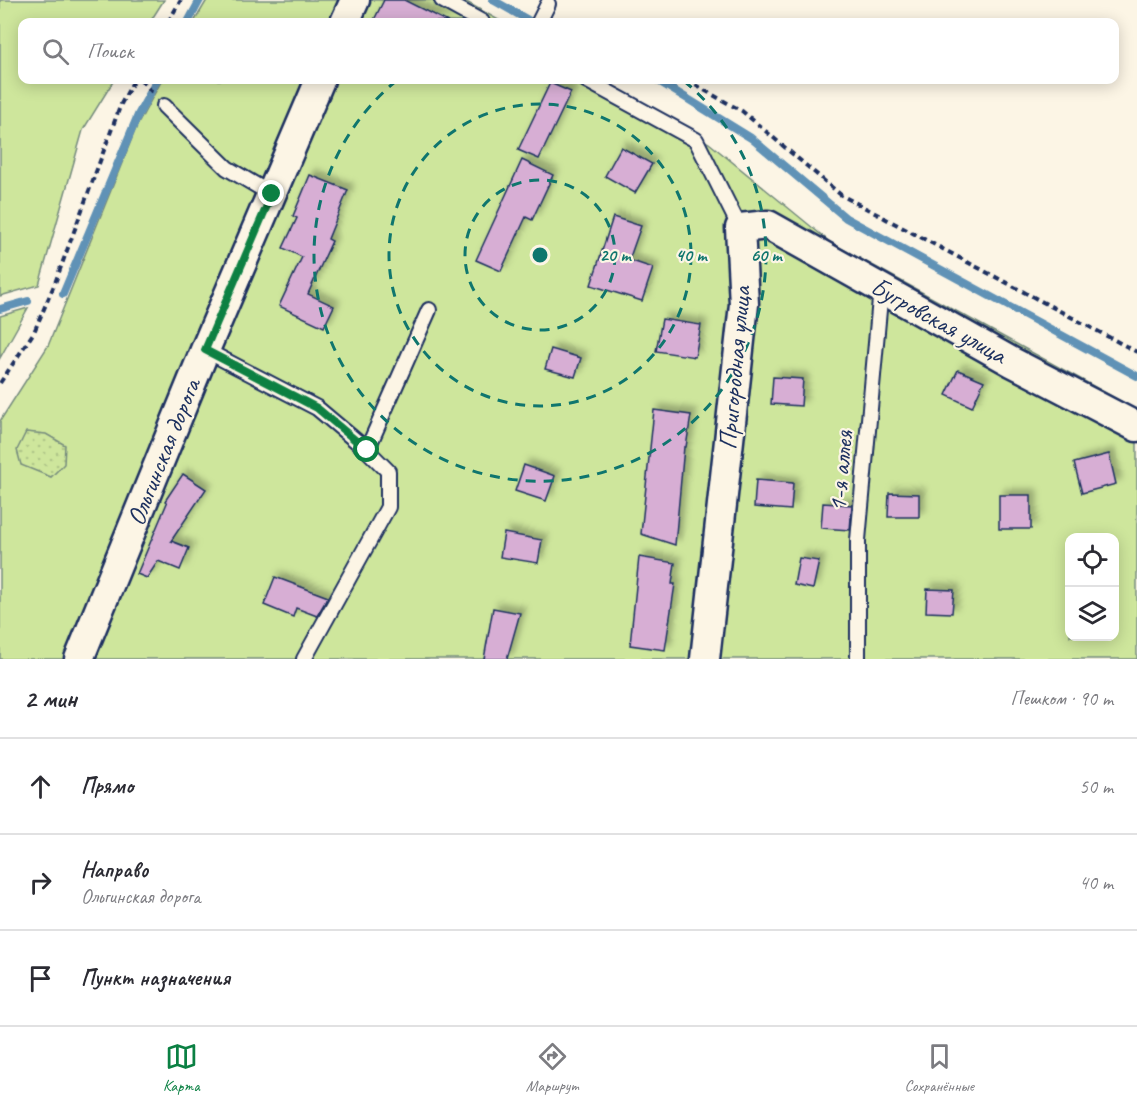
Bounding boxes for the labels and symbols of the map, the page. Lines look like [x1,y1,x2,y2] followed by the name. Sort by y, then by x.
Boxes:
[258,180,284,206] route end
[600,244,632,266] text: 20 m
[676,244,708,266] text: 40 m
[750,244,783,266] text: 60 m
[530,245,550,265] centre of rings
[865,270,1014,372] street label: Бугровская улица
[711,283,758,451] street label: Пригородная улица
[119,372,209,530] street label: Ольгинская дорога
[821,428,861,513] street label: 1-я аллея
[353,436,379,462] route start

